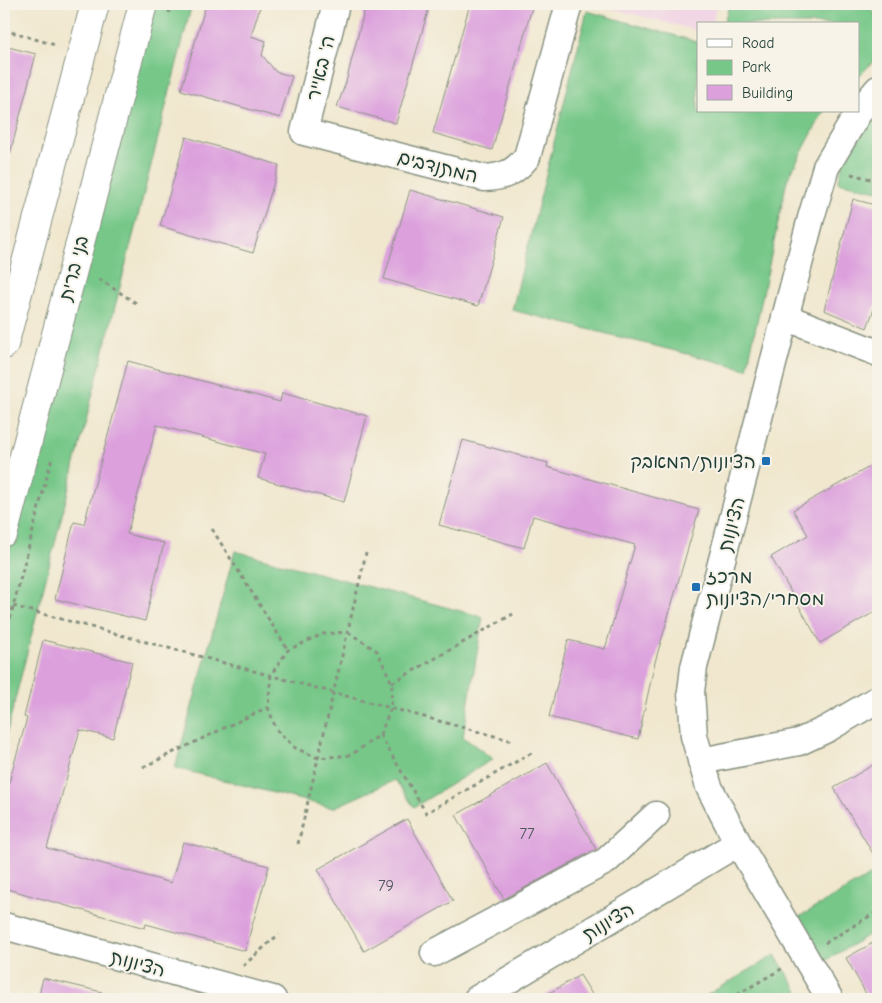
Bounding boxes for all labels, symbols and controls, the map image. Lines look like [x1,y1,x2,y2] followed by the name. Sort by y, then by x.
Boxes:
[697,22,860,112] legend
[302,33,340,103] street label: ה' באייר
[742,34,774,52] text: Road
[742,58,771,76] text: Park
[742,84,793,102] text: Building
[395,146,480,188] street label: המתנדבים
[54,233,93,304] street label: בני ברית
[630,451,756,473] place label: הציונות/המאבק
[760,455,772,467] marker: הציונות/המאבק
[714,494,750,554] street label: הציונות
[706,566,824,610] place label: מרכז מסחרי/הציונות
[690,581,702,593] marker: מרכז מסחרי/הציונות
[519,825,535,843] house number: 77
[378,877,394,895] house number: 79
[579,898,638,946] street label: הציונות
[108,946,168,982] street label: הציונות

